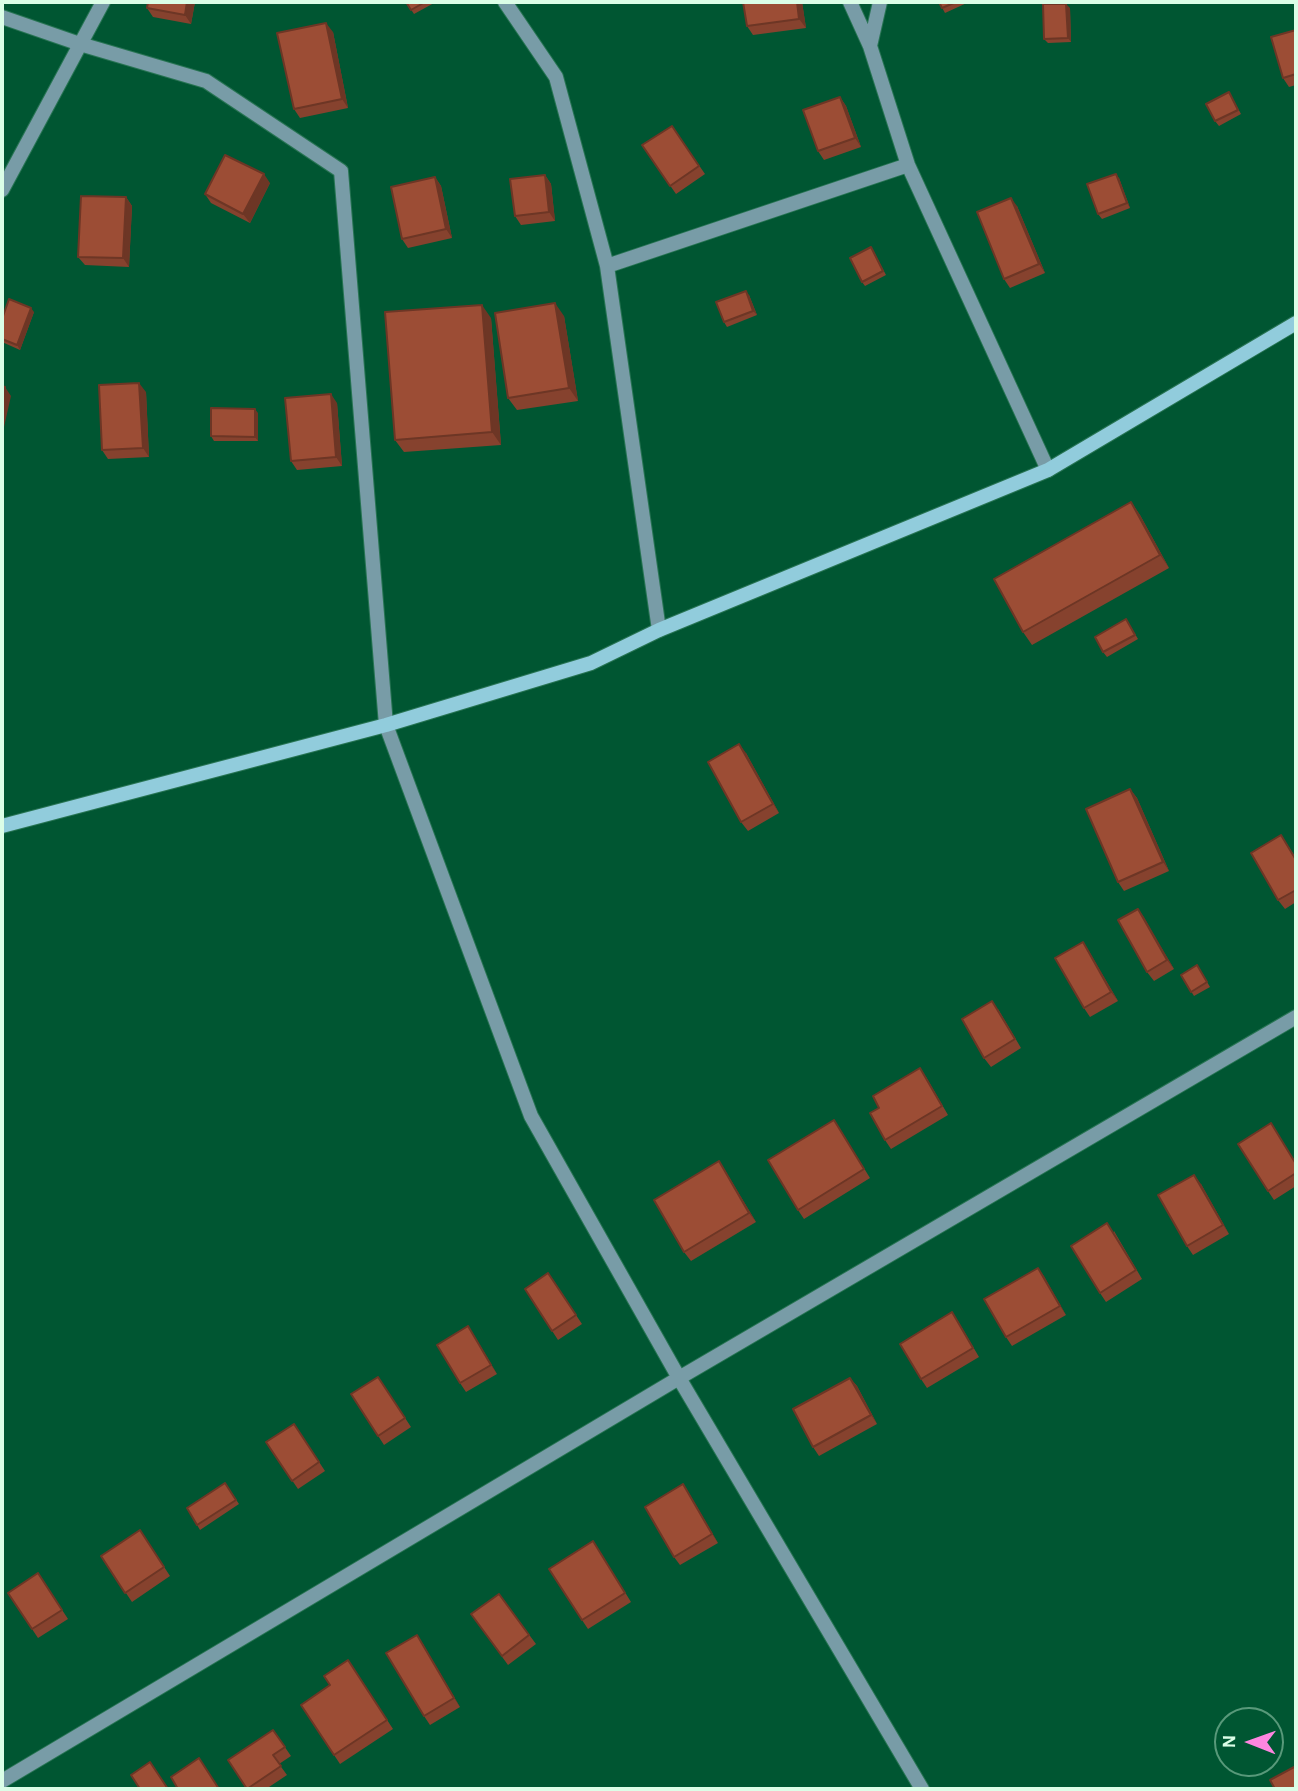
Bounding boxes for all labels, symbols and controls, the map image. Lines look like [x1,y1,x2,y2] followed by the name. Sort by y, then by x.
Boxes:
[1214,1707,1284,1777] north arrow
[1220,1735,1239,1748] text: N

